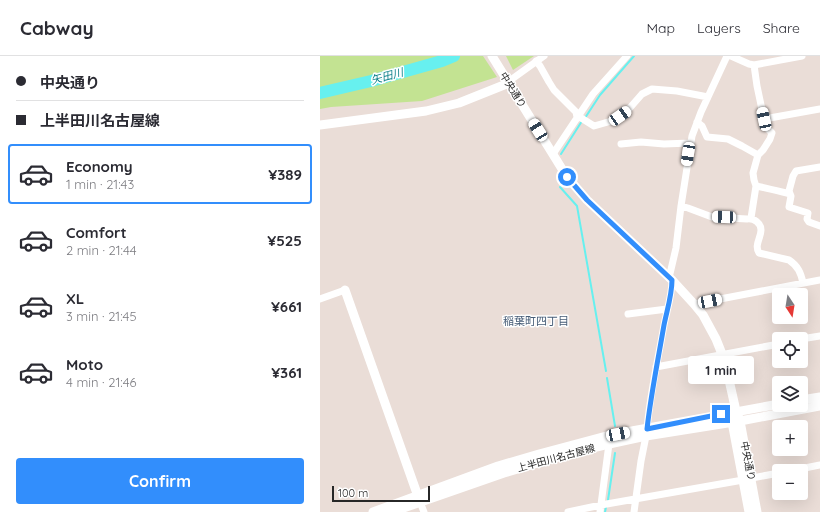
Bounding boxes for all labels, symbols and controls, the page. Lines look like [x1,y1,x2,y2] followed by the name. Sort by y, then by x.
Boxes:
[20,16,94,40] text: Cabway
[646,19,675,37] text: Map
[697,19,741,37] text: Layers
[763,19,800,37] text: Share
[369,65,406,87] water label: 矢田川
[497,70,529,110] street label: 中央通り
[40,73,100,92] text: 中央通り
[607,104,633,128] car
[756,106,772,132] car
[40,111,160,130] text: 上半田川名古屋線
[527,117,549,143] car
[680,141,696,167] car
[18,156,54,192] icon: car
[66,157,133,176] text: Economy
[268,165,302,184] text: ¥389
[558,168,576,186] route start
[66,176,134,192] text: 1 min · 21:43
[712,211,736,223] car
[18,222,54,258] icon: car
[66,223,127,242] text: Comfort
[267,231,302,250] text: ¥525
[66,242,137,258] text: 2 min · 21:44
[18,288,54,324] icon: car
[772,288,808,324] north arrow
[772,288,808,500] map controls
[66,289,84,308] text: XL
[697,293,723,309] car
[271,297,302,316] text: ¥661
[66,308,137,324] text: 3 min · 21:45
[503,314,569,328] district label: 稲葉町四丁目
[772,332,808,368] button: locate
[18,354,54,390] icon: car
[66,355,103,374] text: Moto
[688,356,754,384] callout: 1 min
[705,362,737,378] text: 1 min
[271,363,302,382] text: ¥361
[66,374,136,390] text: 4 min · 21:46
[772,376,808,412] button: layers
[712,405,730,423] route end
[772,420,808,456] button: +
[605,426,631,442] car
[738,440,758,482] street label: 中央通り
[516,441,596,475] street label: 上半田川名古屋線
[16,458,304,504] button: Confirm
[772,464,808,500] button: −
[332,484,430,503] scale bar
[338,486,368,500] text: 100 m

